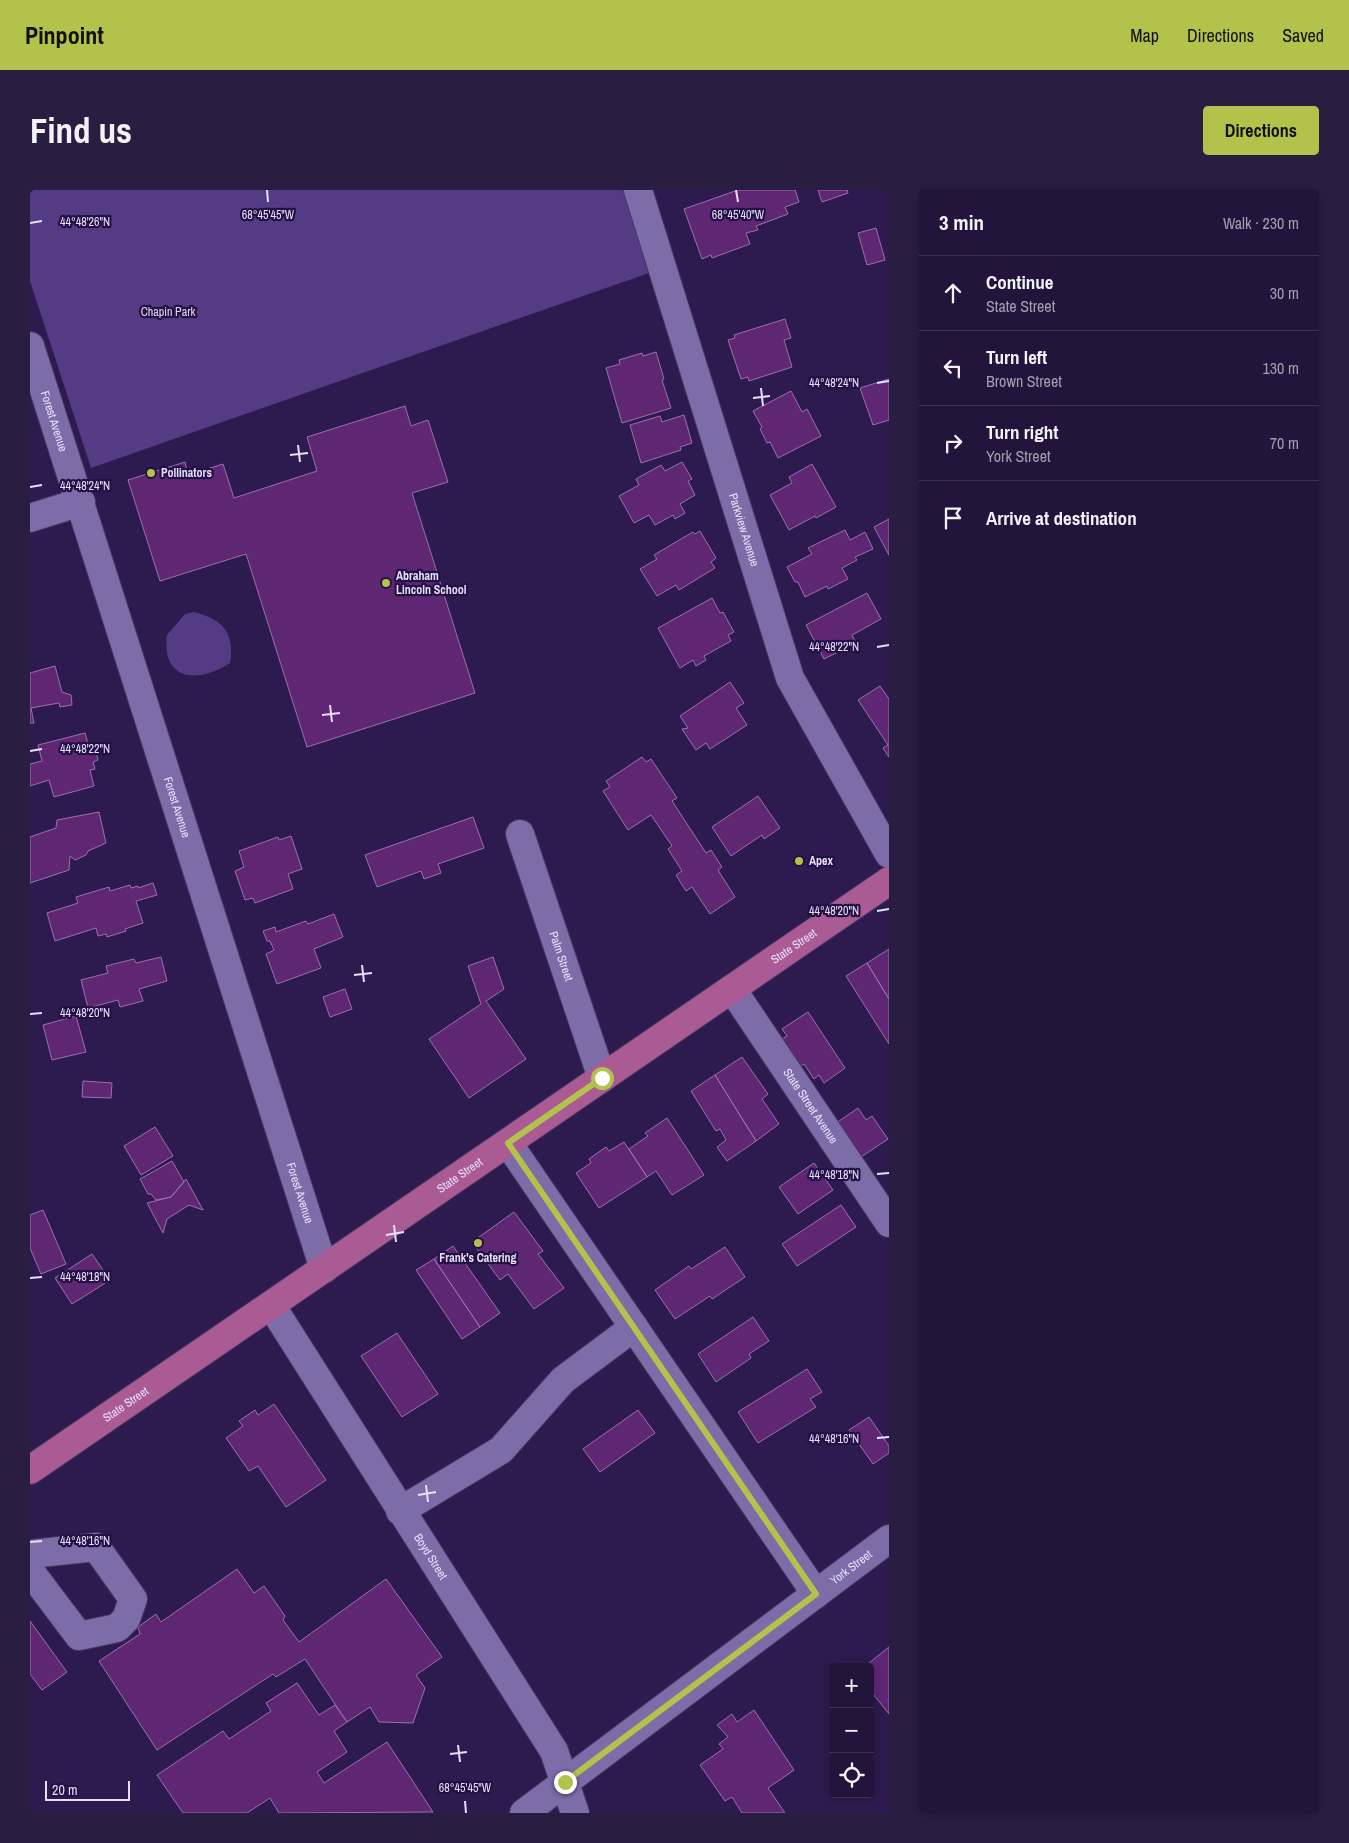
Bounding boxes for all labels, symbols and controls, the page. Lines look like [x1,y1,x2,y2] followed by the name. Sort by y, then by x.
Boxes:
[25,19,104,51] text: Pinpoint
[1130,23,1159,48] text: Map
[1187,23,1254,48] text: Directions
[1282,23,1324,48] text: Saved
[1203,106,1319,155] button: Directions
[30,107,132,154] text: Find us
[242,207,295,223] text: 68°45'45"W
[712,207,765,223] text: 68°45'40"W
[939,208,984,237] text: 3 min
[1223,212,1299,234] text: Walk · 230 m
[60,214,110,230] text: 44°48'26"N
[986,269,1054,295] text: Continue
[939,279,967,307] icon: ahead
[1270,282,1299,304] text: 30 m
[986,295,1055,317] text: State Street
[141,304,195,320] park label: Chapin Park
[986,344,1047,370] text: Turn left
[939,354,967,382] icon: left
[1263,357,1299,379] text: 130 m
[986,370,1062,392] text: Brown Street
[809,375,859,391] text: 44°48'24"N
[37,389,71,454] street label: Forest Avenue
[986,419,1058,445] text: Turn right
[939,429,967,457] icon: right
[1270,432,1299,454] text: 70 m
[986,445,1051,467] text: York Street
[161,465,212,481] place label: Pollinators
[145,467,157,479] marker: Pollinators
[60,478,110,494] text: 44°48'24"N
[725,491,763,569] street label: Parkview Avenue
[939,504,967,532] icon: arrive
[986,505,1137,531] text: Arrive at destination
[396,568,467,598] place label: Abraham Lincoln School
[380,577,392,589] marker: Abraham Lincoln School
[809,639,859,655] text: 44°48'22"N
[60,741,110,757] text: 44°48'22"N
[160,775,194,840] street label: Forest Avenue
[809,853,834,869] place label: Apex
[793,855,805,867] marker: Apex
[809,903,859,919] text: 44°48'20"N
[768,925,820,968] street label: State Street
[545,929,577,983] street label: Palm Street
[60,1005,110,1021] text: 44°48'20"N
[780,1065,842,1147] street label: State Street Avenue
[591,1067,614,1090] route start
[434,1154,486,1197] street label: State Street
[283,1161,317,1225] street label: Forest Avenue
[809,1167,859,1183] text: 44°48'18"N
[472,1237,484,1249] marker: Frank's Catering
[439,1250,517,1266] place label: Frank's Catering
[60,1269,110,1285] text: 44°48'18"N
[100,1383,152,1426] street label: State Street
[809,1431,859,1447] text: 44°48'16"N
[410,1531,451,1583] street label: Boyd Street
[60,1533,110,1549] text: 44°48'16"N
[827,1546,876,1588] street label: York Street
[829,1663,874,1798] map controls
[829,1663,874,1708] button: +
[829,1708,874,1753] button: −
[829,1753,874,1798] button: locate
[554,1771,577,1794] route end
[45,1778,130,1801] scale bar
[439,1780,492,1796] text: 68°45'45"W
[52,1781,78,1799] text: 20 m

